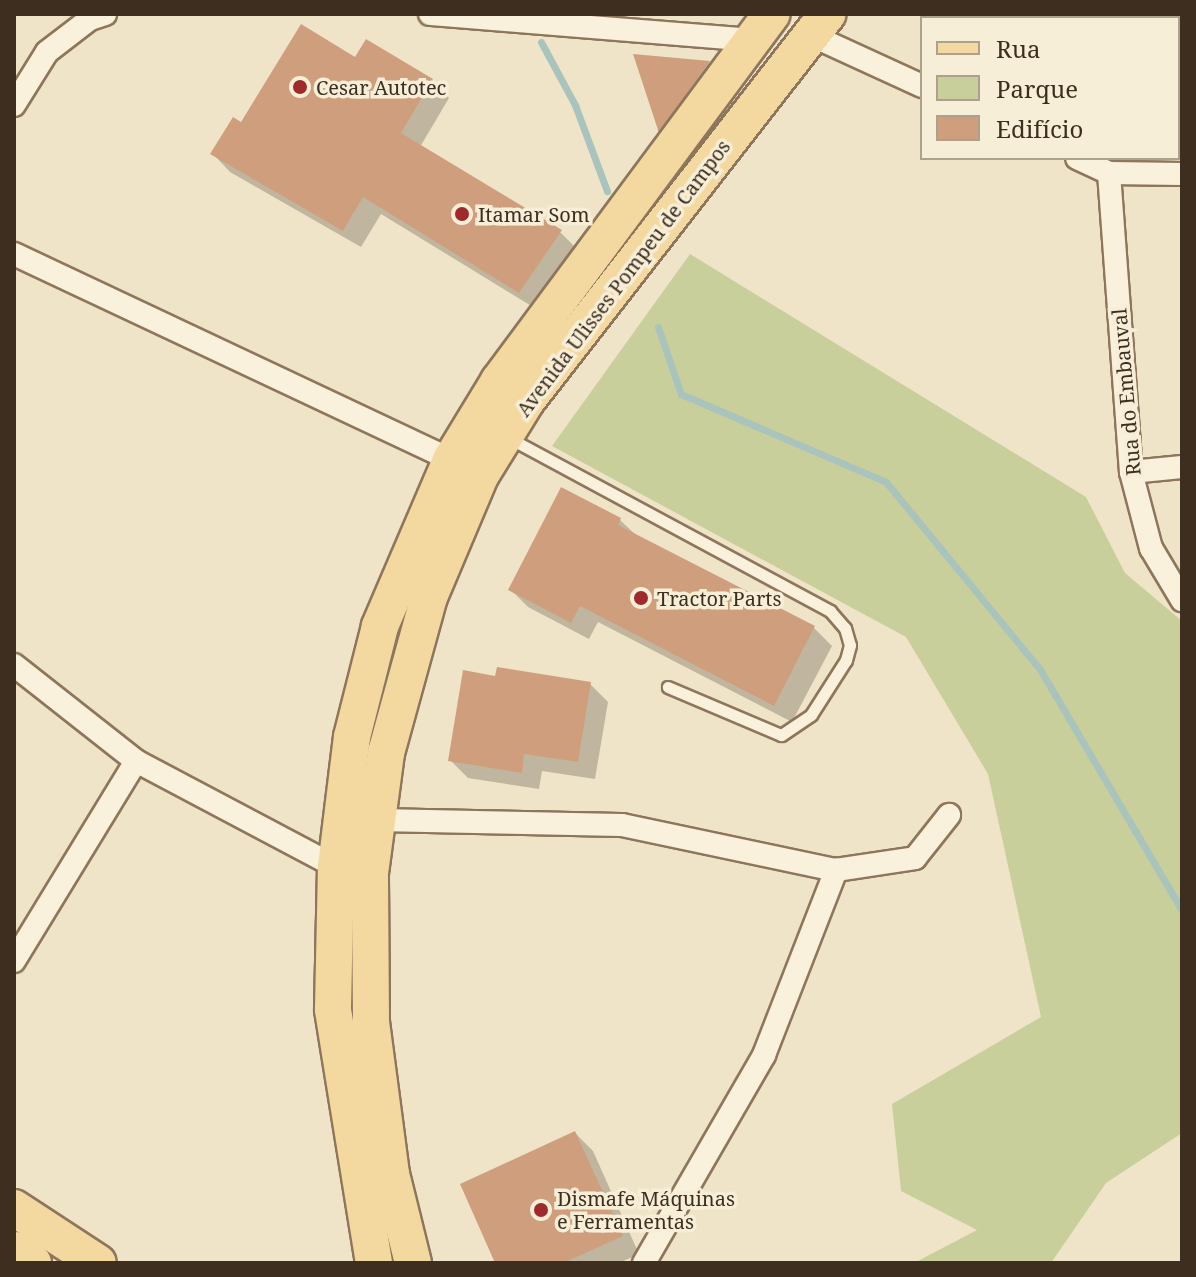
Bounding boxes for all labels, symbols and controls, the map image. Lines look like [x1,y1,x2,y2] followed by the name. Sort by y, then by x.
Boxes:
[920,16,1180,160] legend
[996,32,1041,65] text: Rua
[996,72,1078,105] text: Parque
[316,75,446,99] place label: Cesar Autotec
[291,78,309,96] marker: Cesar Autotec
[996,112,1083,145] text: Edifício
[511,135,735,421] street label: Avenida Ulisses Pompeu de Campos
[478,202,590,226] place label: Itamar Som
[453,205,471,223] marker: Itamar Som
[1107,307,1145,477] street label: Rua do Embauval
[657,586,781,610] place label: Tractor Parts
[632,589,650,607] marker: Tractor Parts
[557,1186,735,1233] place label: Dismafe Máquinas e Ferramentas
[532,1201,550,1219] marker: Dismafe Máquinas e Ferramentas

